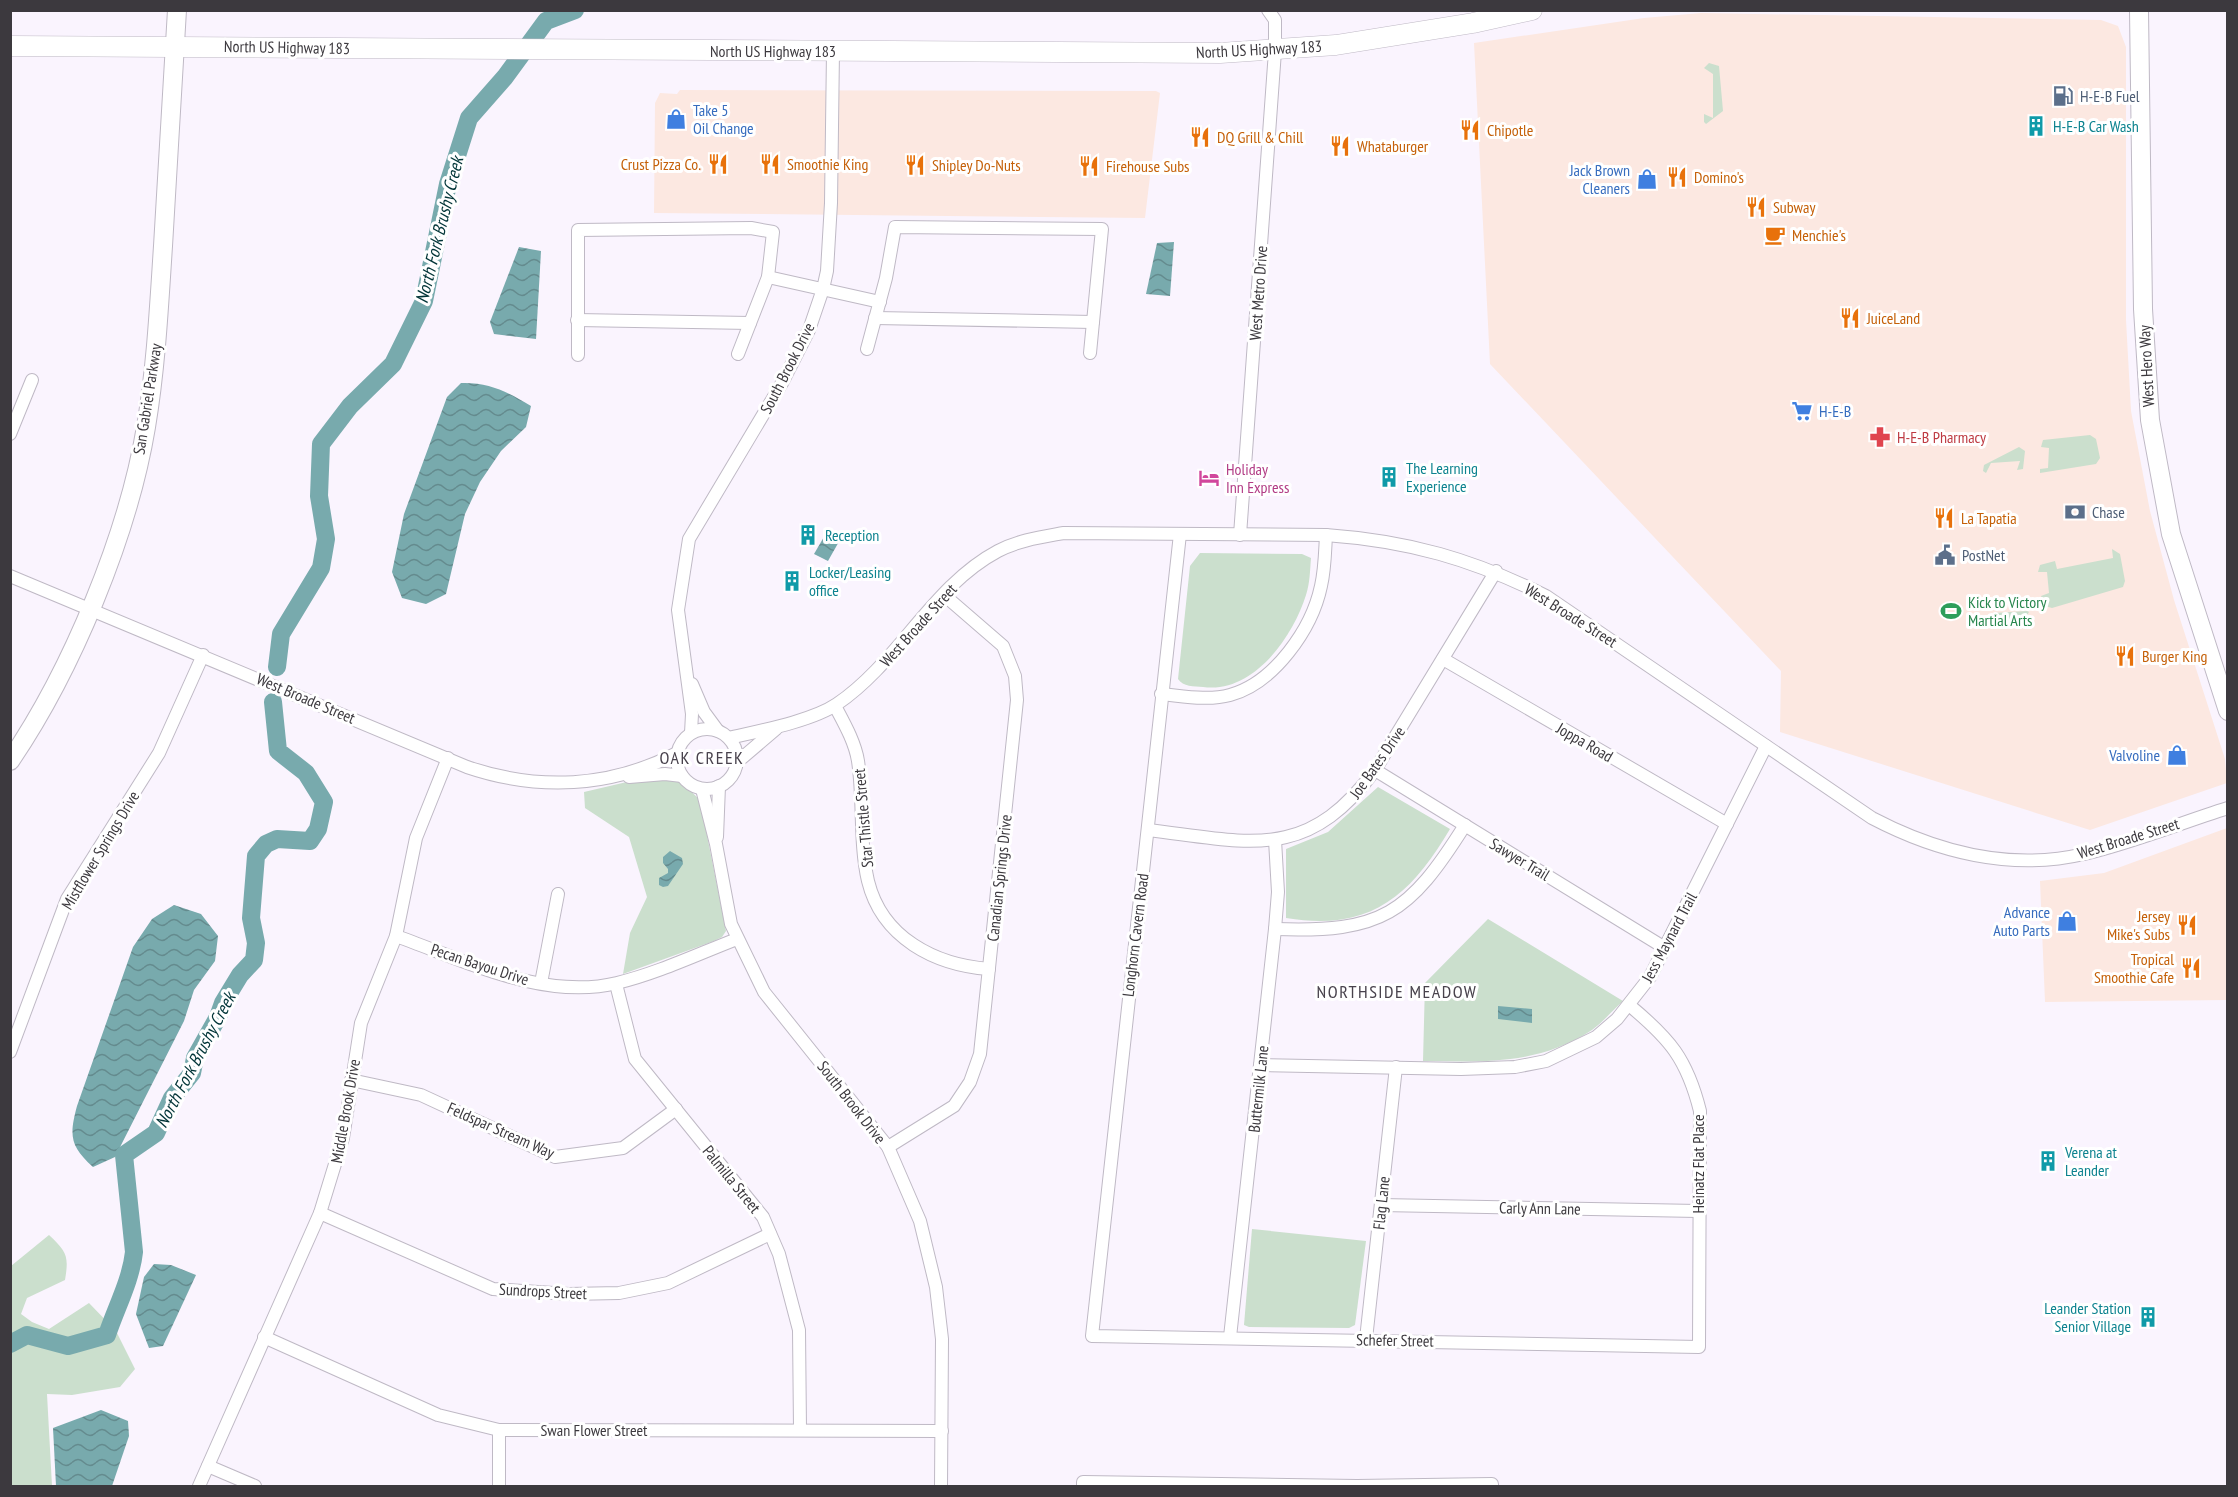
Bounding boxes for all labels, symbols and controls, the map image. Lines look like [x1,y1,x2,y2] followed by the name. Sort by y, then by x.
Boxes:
[224,36,350,58] street label: North US Highway 183
[1196,36,1322,62] street label: North US Highway 183
[710,41,836,61] street label: North US Highway 183
[2051,84,2075,108] fuel station icon: H-E-B Fuel
[2080,86,2140,106] place label: H-E-B Fuel
[693,100,754,138] place label: Take 5 Oil Change
[664,107,688,131] shop icon: Take 5 Oil Change
[2024,114,2048,138] building icon: H-E-B Car Wash
[2053,116,2139,136] place label: H-E-B Car Wash
[1458,118,1482,142] restaurant icon: Chipotle
[1487,120,1533,140] place label: Chipotle
[1188,125,1212,149] restaurant icon: DQ Grill & Chill
[1217,127,1304,147] place label: DQ Grill & Chill
[1328,134,1352,158] restaurant icon: Whataburger
[1357,136,1429,156] place label: Whataburger
[706,152,730,176] restaurant icon: Crust Pizza Co.
[758,152,782,176] restaurant icon: Smoothie King
[410,153,469,306] water label: North Fork Brushy Creek
[903,153,927,177] restaurant icon: Shipley Do-Nuts
[621,154,701,174] place label: Crust Pizza Co.
[787,154,868,174] place label: Smoothie King
[1077,154,1101,178] restaurant icon: Firehouse Subs
[932,155,1021,175] place label: Shipley Do-Nuts
[1106,156,1190,176] place label: Firehouse Subs
[1569,160,1630,198] place label: Jack Brown Cleaners
[1665,165,1689,189] restaurant icon: Domino's
[1635,167,1659,191] shop icon: Jack Brown Cleaners
[1694,167,1744,187] place label: Domino's
[1744,195,1768,219] restaurant icon: Subway
[1773,197,1815,217] place label: Subway
[1763,223,1787,247] cafe icon: Menchie's
[1792,225,1846,245] place label: Menchie's
[1245,245,1271,341] street label: West Metro Drive
[1838,306,1862,330] restaurant icon: JuiceLand
[1866,308,1920,328] place label: JuiceLand
[755,319,819,417] street label: South Brook Drive
[2134,324,2158,408] street label: West Hero Way
[128,342,166,456] street label: San Gabriel Parkway
[1790,399,1814,423] supermarket icon: H-E-B
[1819,401,1851,421] place label: H-E-B
[1868,425,1892,449] pharmacy icon: H-E-B Pharmacy
[1897,427,1986,447] place label: H-E-B Pharmacy
[1406,458,1478,496] place label: The Learning Experience
[1226,459,1289,497] place label: Holiday Inn Express
[1377,465,1401,489] building icon: The Learning Experience
[1197,466,1221,490] hotel icon: Holiday Inn Express
[2063,500,2087,524] bank icon: Chase
[2092,502,2125,522] place label: Chase
[1932,506,1956,530] restaurant icon: La Tapatia
[1961,508,2017,528] place label: La Tapatia
[796,523,820,547] building icon: Reception
[825,525,879,545] place label: Reception
[1933,543,1957,567] public building icon: PostNet
[1962,545,2006,565] place label: PostNet
[809,562,891,600] place label: Locker/Leasing office
[780,569,804,593] building icon: Locker/Leasing office
[875,579,961,671] street label: West Broade Street
[1521,579,1621,652] street label: West Broade Street
[1968,592,2047,630] place label: Kick to Victory Martial Arts
[1939,599,1963,623] sports icon: Kick to Victory Martial Arts
[2113,644,2137,668] restaurant icon: Burger King
[2142,646,2207,666] place label: Burger King
[254,668,359,728] street label: West Broade Street
[1552,717,1617,766] street label: Joppa Road
[1344,722,1409,803] street label: Joe Bates Drive
[2165,743,2189,767] shop icon: Valvoline
[2108,745,2160,765] place label: Valvoline
[660,746,744,769] district label: OAK CREEK
[849,767,877,868] street label: Star Thistle Street
[57,787,143,913] street label: Mistflower Springs Drive
[982,813,1016,943] street label: Canadian Springs Drive
[2075,813,2182,863] street label: West Broade Street
[1486,833,1554,885] street label: Sawyer Trail
[1118,872,1152,998] street label: Longhorn Cavern Road
[1637,888,1701,986] street label: Jess Maynard Trail
[1993,902,2050,940] place label: Advance Auto Parts
[2107,906,2170,944] place label: Jersey Mike's Subs
[2055,909,2079,933] shop icon: Advance Auto Parts
[2175,913,2199,937] restaurant icon: Jersey Mike's Subs
[428,939,532,989] street label: Pecan Bayou Drive
[2094,949,2174,987] place label: Tropical Smoothie Cafe
[2179,956,2203,980] restaurant icon: Tropical Smoothie Cafe
[1317,980,1477,1003] district label: NORTHSIDE MEADOW
[150,987,241,1132] water label: North Fork Brushy Creek
[1243,1044,1273,1134] street label: Buttermilk Lane
[326,1057,364,1165] street label: Middle Brook Drive
[813,1057,891,1147] street label: South Brook Drive
[444,1097,558,1163] street label: Feldspar Stream Way
[1688,1114,1708,1214] street label: Heinatz Flat Place
[699,1141,766,1217] street label: Palmilla Street
[2064,1142,2117,1180] place label: Verena at Leander
[2036,1149,2060,1173] building icon: Verena at Leander
[1368,1175,1394,1231] street label: Flag Lane
[1499,1197,1581,1219] street label: Carly Ann Lane
[499,1279,588,1303] street label: Sundrops Street
[2044,1298,2131,1336] place label: Leander Station Senior Village
[2136,1305,2160,1329] building icon: Leander Station Senior Village
[1356,1329,1435,1351] street label: Schefer Street
[540,1420,648,1440] street label: Swan Flower Street

